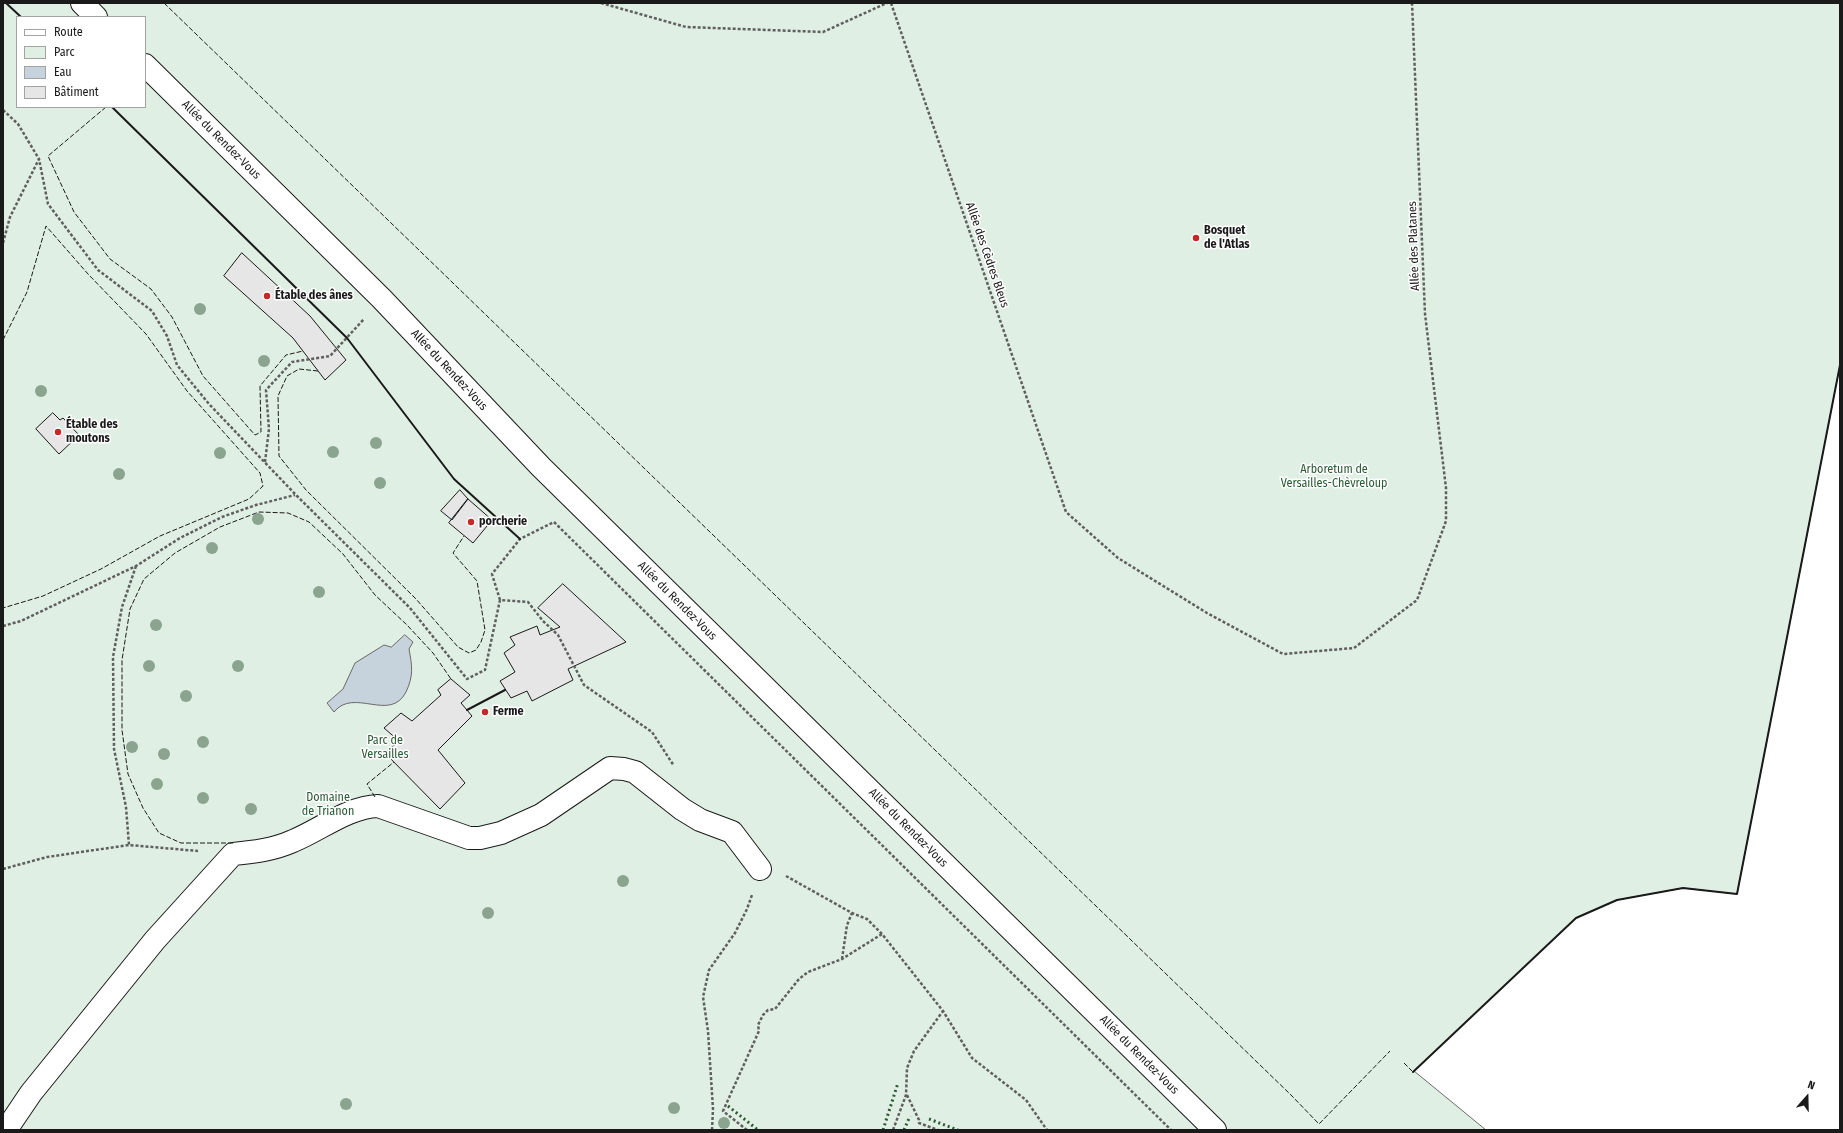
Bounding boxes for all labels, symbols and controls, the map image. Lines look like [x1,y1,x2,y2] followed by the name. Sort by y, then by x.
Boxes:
[16,16,146,108] legend
[54,25,83,39] text: Route
[54,45,75,59] text: Parc
[54,65,72,79] text: Eau
[54,85,99,99] text: Bâtiment
[179,98,263,182] street label: Allée du Rendez-Vous
[962,200,1012,310] street label: Allée des Cèdres Bleus
[1405,201,1423,291] street label: Allée des Platanes
[1204,224,1250,252] place label: Bosquet de l'Atlas
[1191,233,1201,243] marker: Bosquet de l'Atlas
[275,289,353,303] place label: Étable des ânes
[262,291,272,301] marker: Étable des ânes
[408,326,490,414] street label: Allée du Rendez-Vous
[66,418,118,446] place label: Étable des moutons
[53,427,63,437] marker: Étable des moutons
[1281,463,1387,491] park label: Arboretum de Versailles-Chèvreloup
[479,515,527,529] place label: porcherie
[466,517,476,527] marker: porcherie
[635,559,719,643] street label: Allée du Rendez-Vous
[493,705,524,719] place label: Ferme
[480,707,490,717] marker: Ferme
[361,734,409,762] park label: Parc de Versailles
[866,786,950,870] street label: Allée du Rendez-Vous
[302,791,354,819] park label: Domaine de Trianon
[1097,1013,1181,1097] street label: Allée du Rendez-Vous
[1787,1077,1827,1117] north arrow
[1806,1078,1817,1092] text: N

